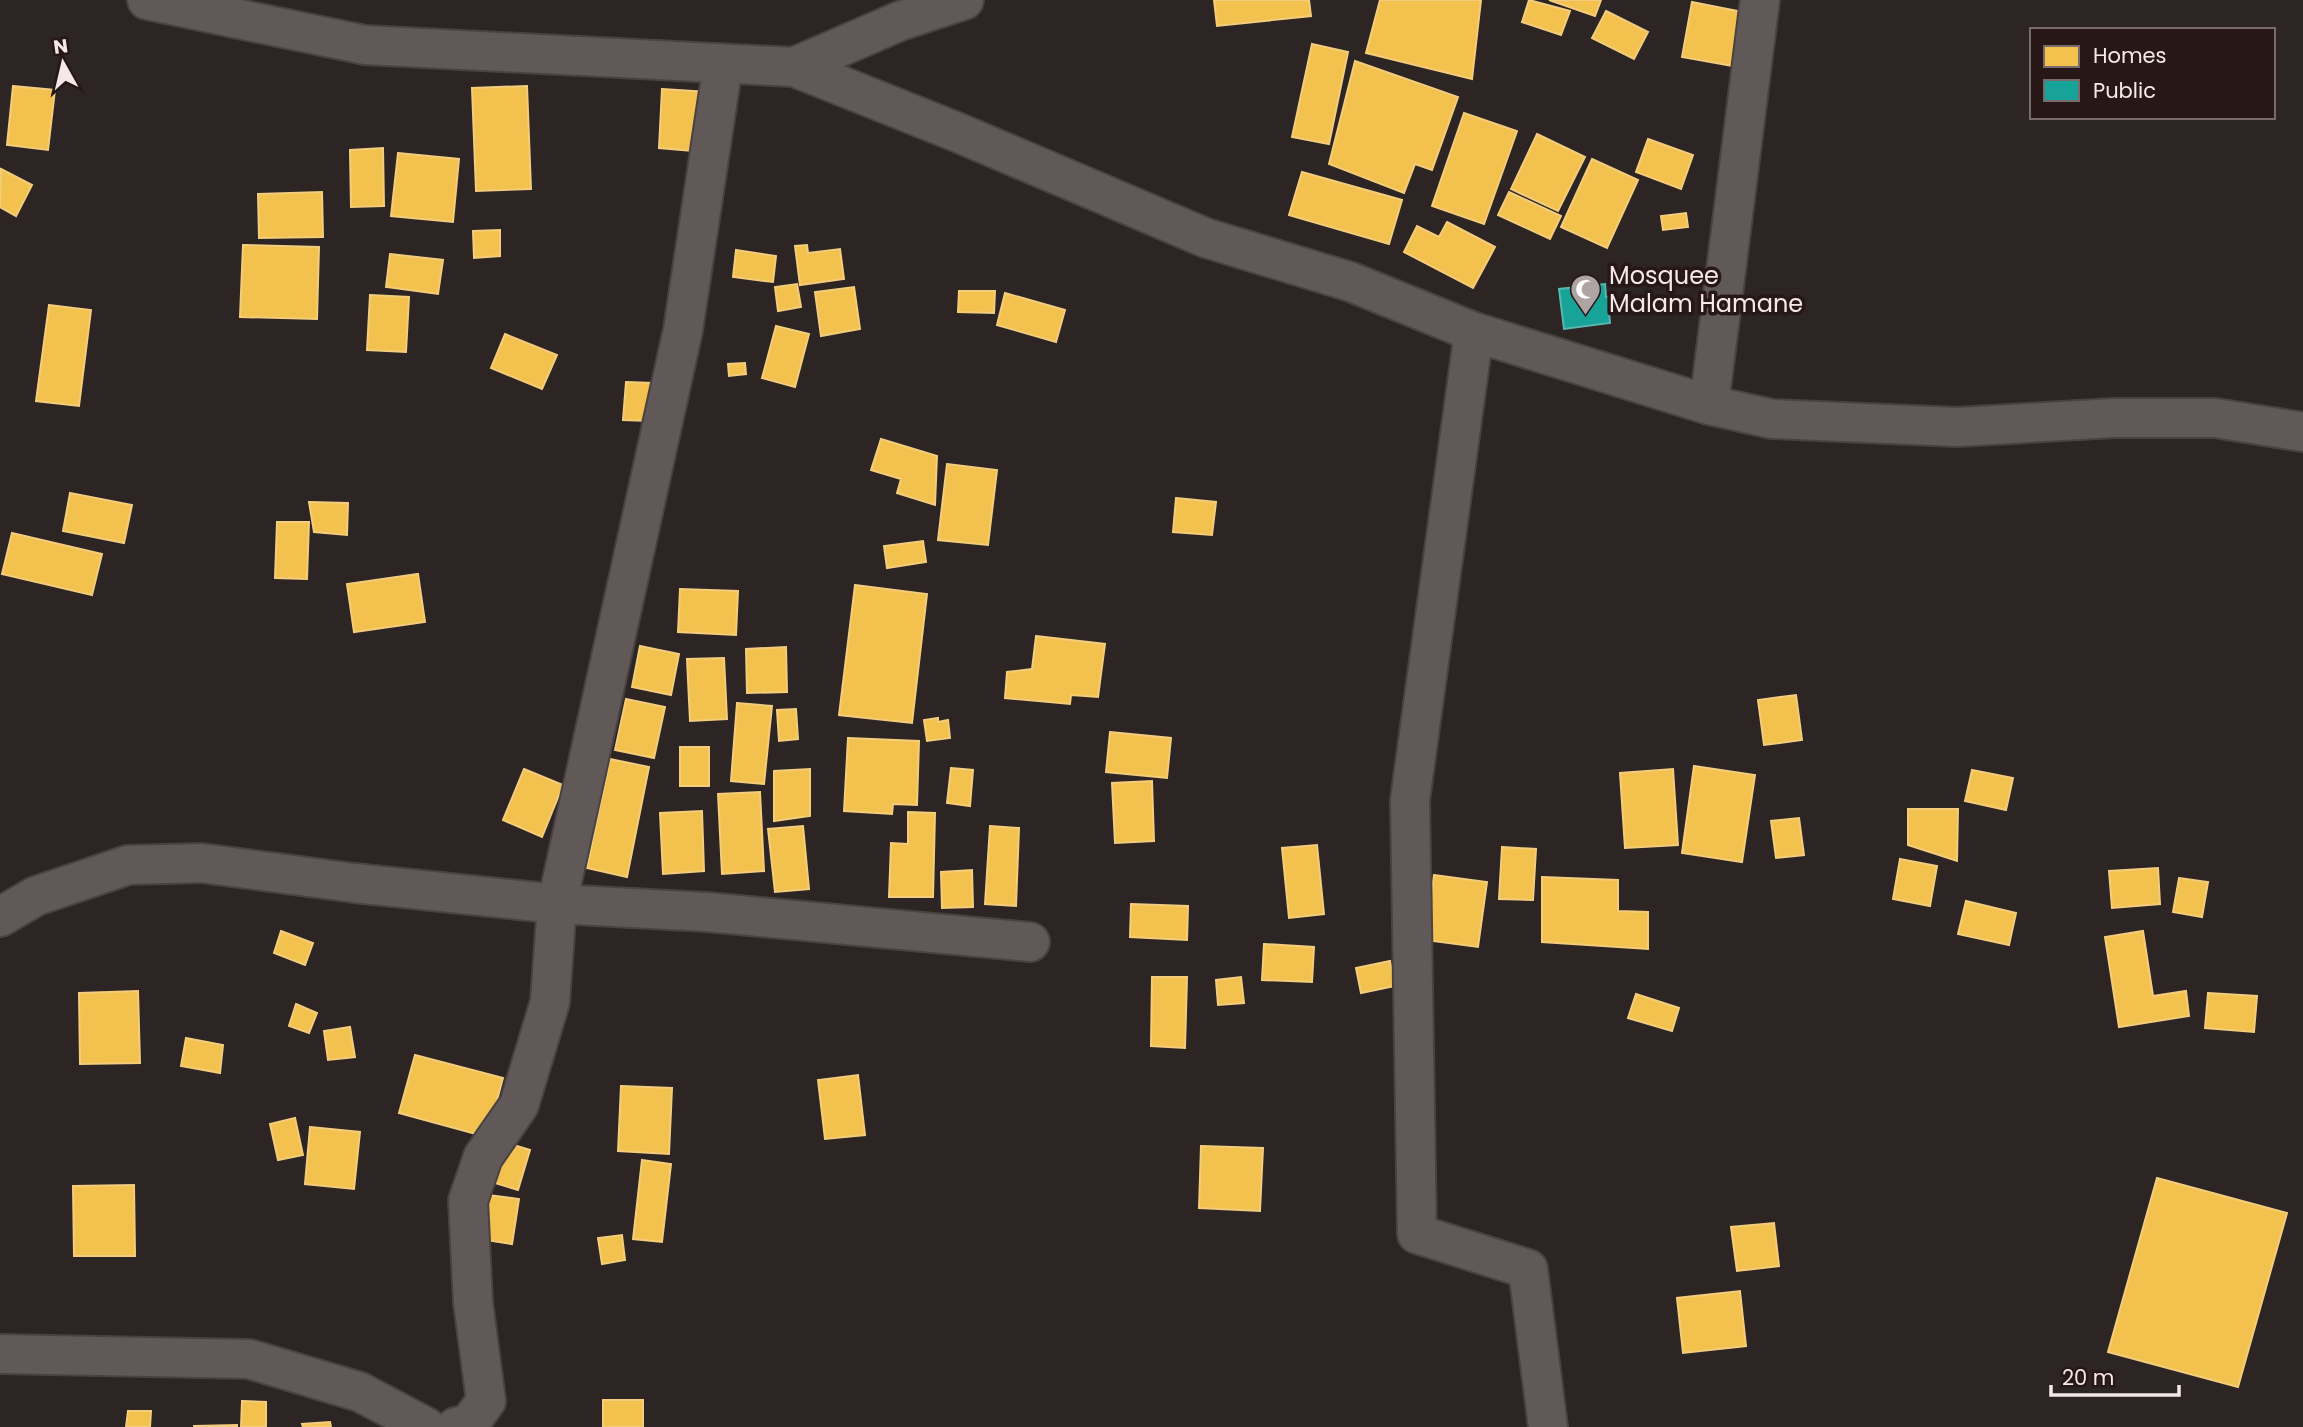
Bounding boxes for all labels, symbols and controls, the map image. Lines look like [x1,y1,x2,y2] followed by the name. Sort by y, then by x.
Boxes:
[28,28,98,98] north arrow
[2030,28,2275,119] legend
[52,32,70,61] text: N
[2093,41,2167,70] text: Homes
[2093,76,2156,105] text: Public
[1609,259,1803,320] place label: Mosquee Malam Hamane
[1569,273,1603,317] mosque icon: Mosquee Malam Hamane
[2051,1354,2179,1398] scale bar
[2062,1363,2115,1392] text: 20 m

